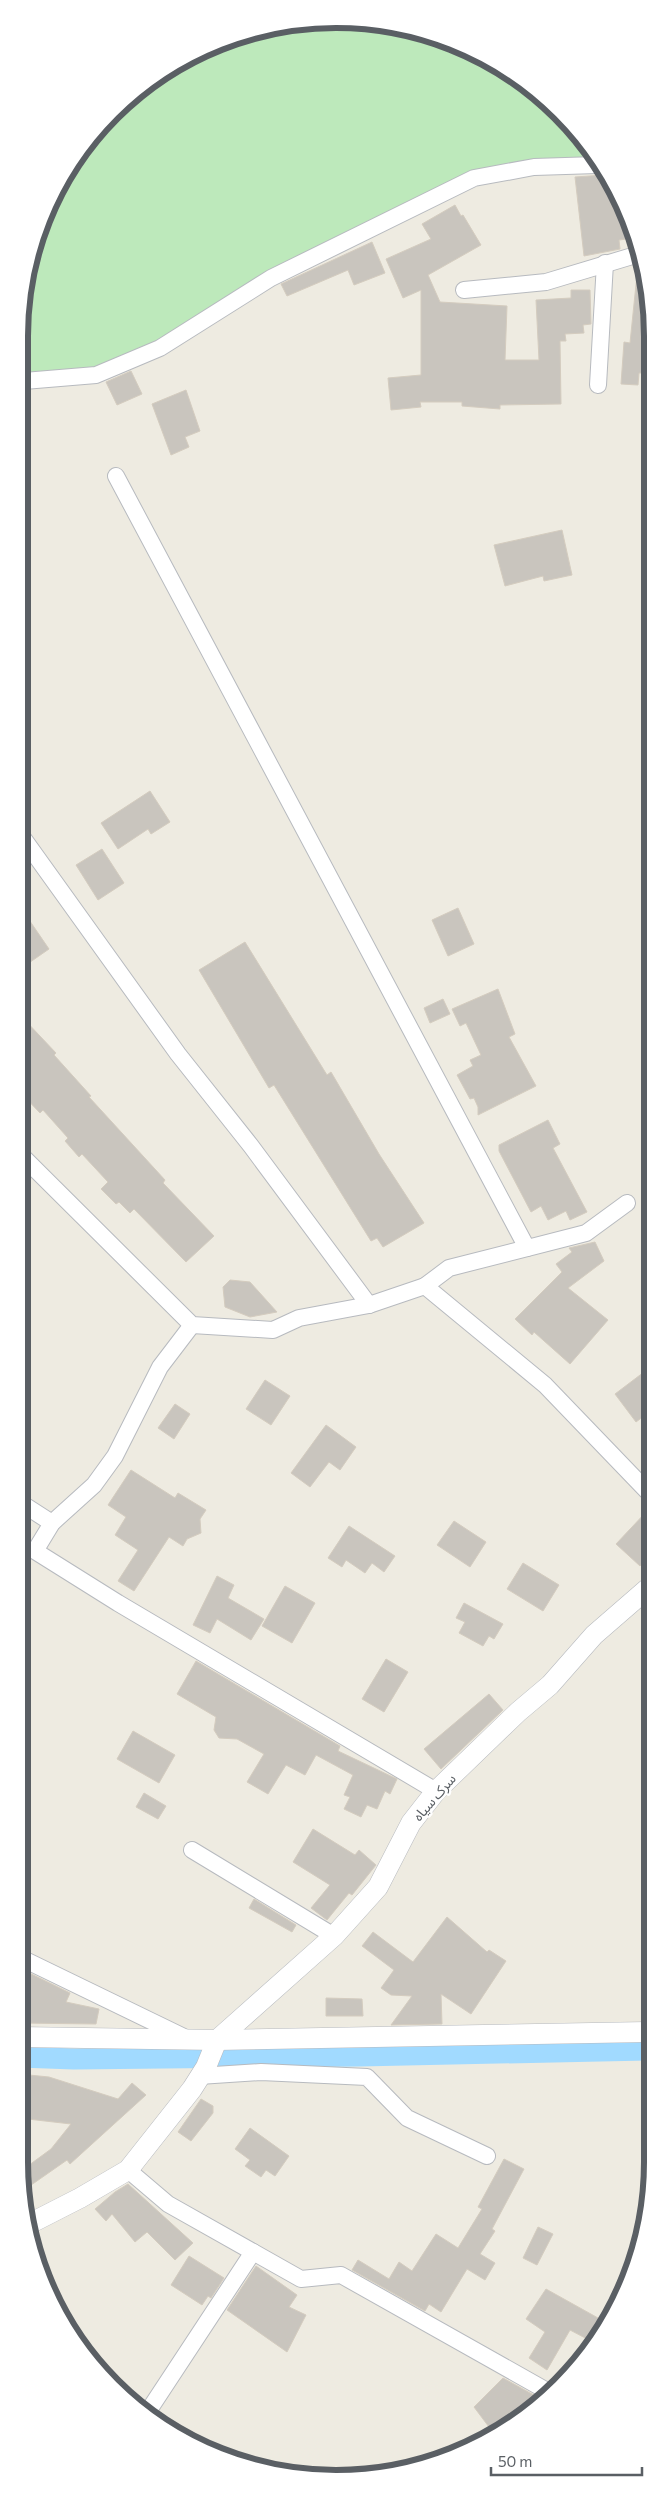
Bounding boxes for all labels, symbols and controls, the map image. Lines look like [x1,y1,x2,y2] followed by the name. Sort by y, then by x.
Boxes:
[409,1770,460,1825] street label: سرک سیاه
[491,2444,642,2476] scale bar
[498,2452,532,2470] text: 50 m

